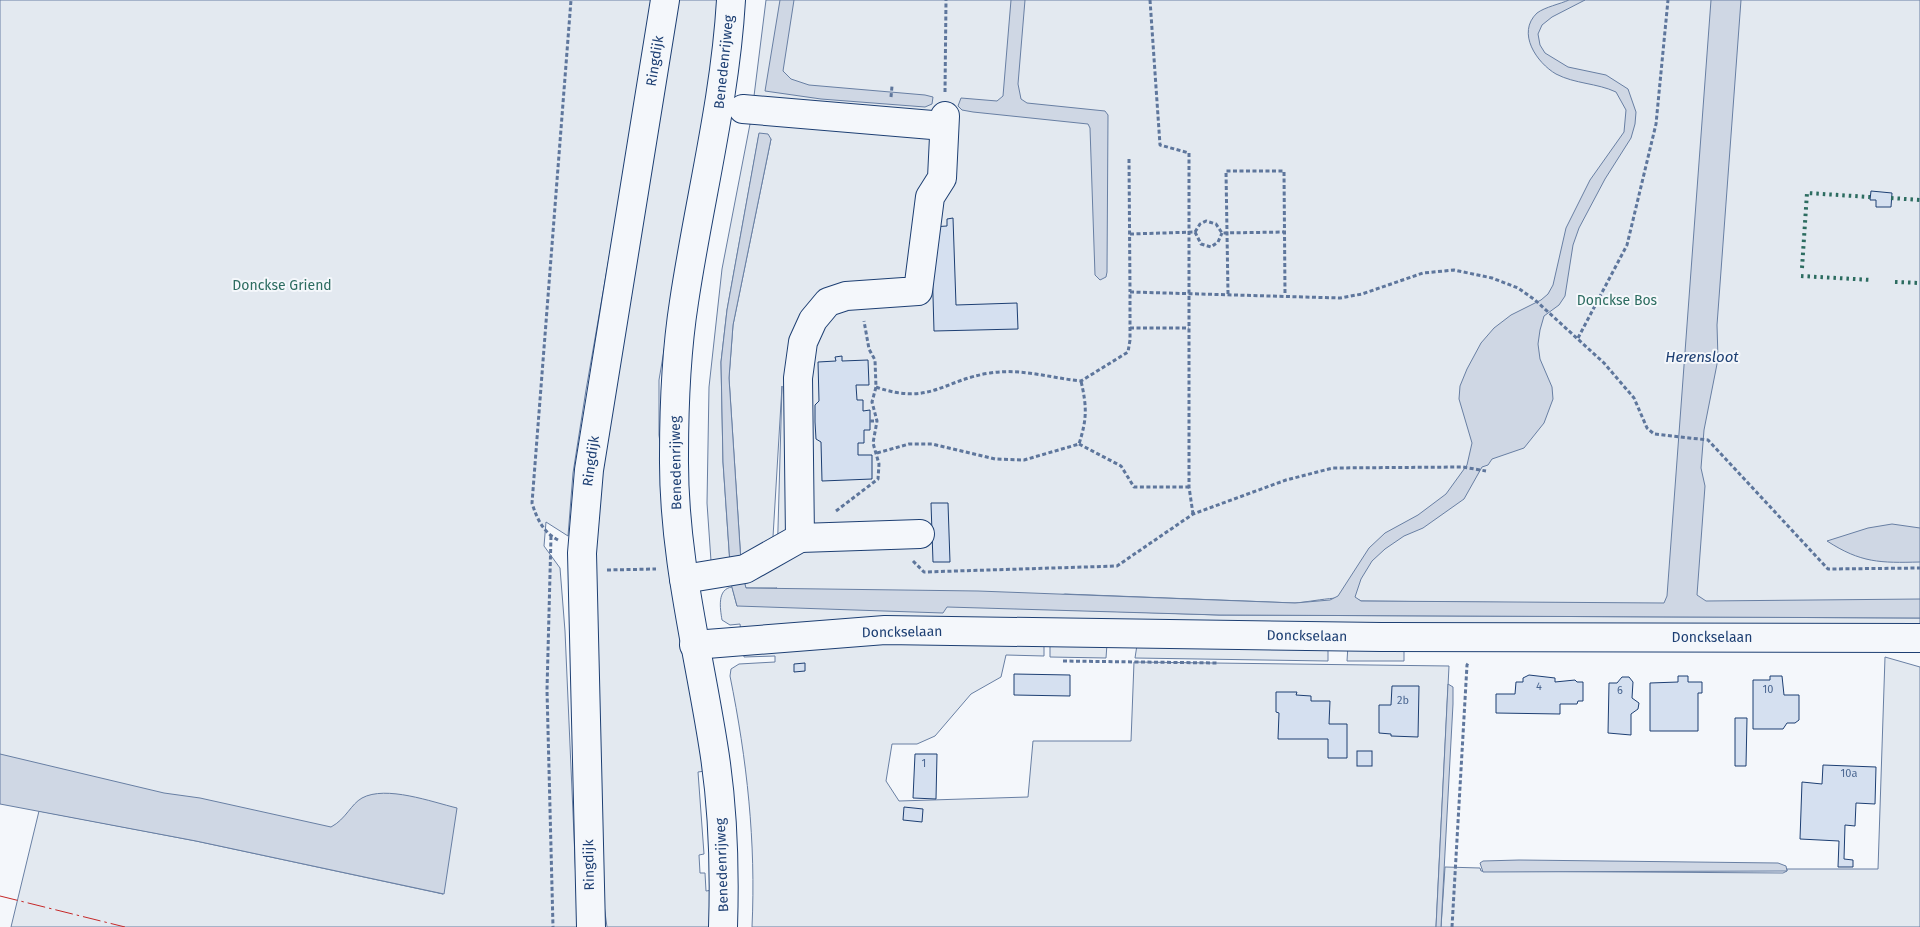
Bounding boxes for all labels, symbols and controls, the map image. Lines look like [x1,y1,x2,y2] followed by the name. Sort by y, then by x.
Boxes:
[711,13,737,110] street label: Benedenrijweg
[643,34,668,88] street label: Ringdijk
[232,277,332,294] park label: Donckse Griend
[1577,292,1658,309] park label: Donckse Bos
[1665,348,1739,366] water label: Herensloot
[667,415,685,510] street label: Benedenrijweg
[579,434,603,487] street label: Ringdijk
[861,623,943,641] street label: Donckselaan
[1266,627,1348,645] street label: Donckselaan
[1672,629,1752,646] street label: Donckselaan
[1536,680,1542,693] house number: 4
[1763,683,1773,696] house number: 10
[1617,684,1623,697] house number: 6
[1397,694,1409,707] house number: 2b
[922,757,926,770] house number: 1
[1841,767,1857,780] house number: 10a
[712,817,732,912] street label: Benedenrijweg
[580,838,598,891] street label: Ringdijk

